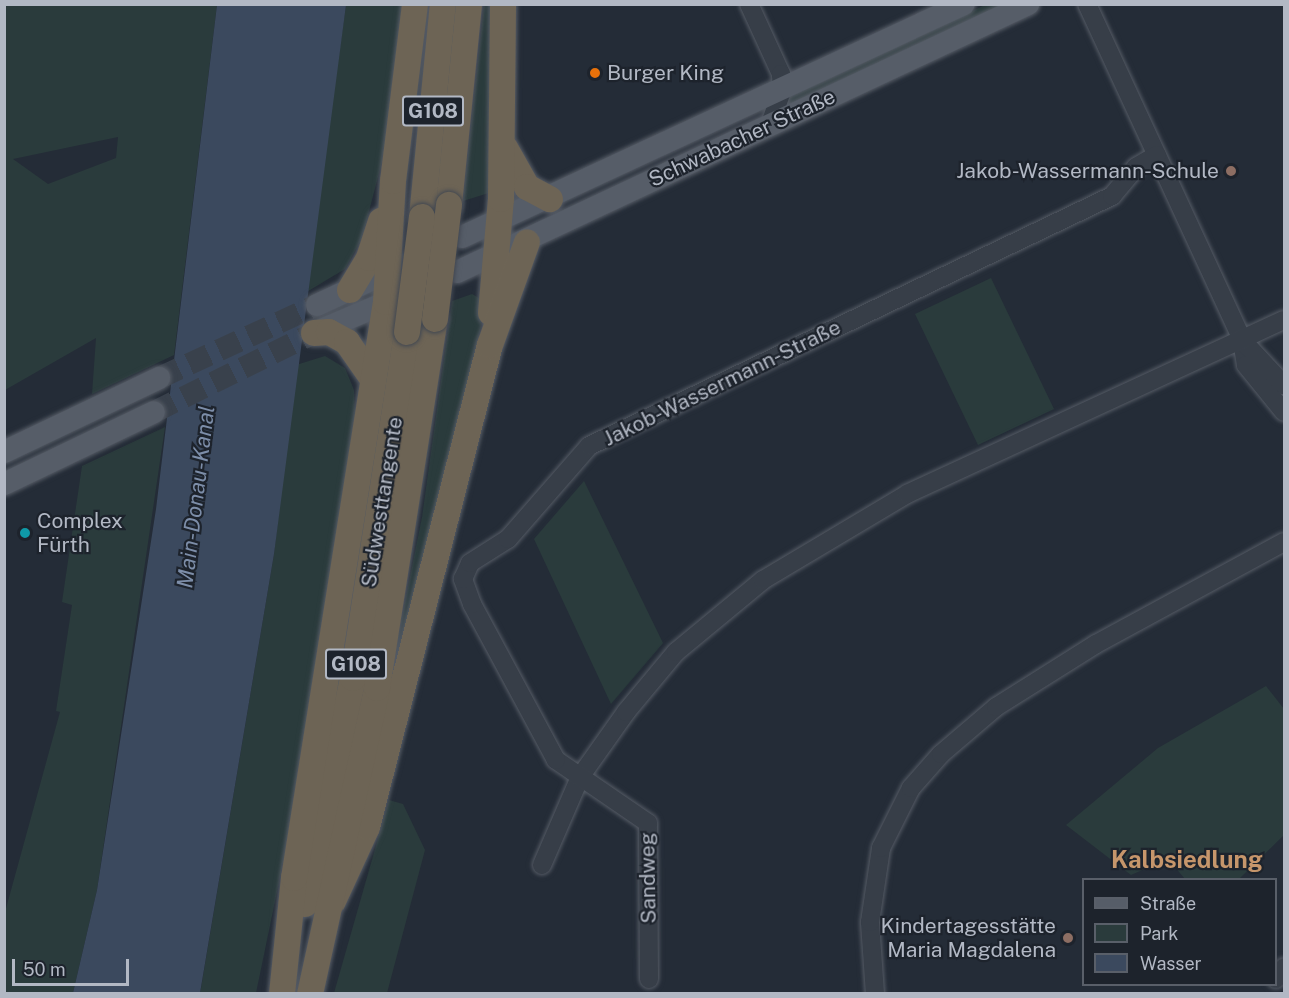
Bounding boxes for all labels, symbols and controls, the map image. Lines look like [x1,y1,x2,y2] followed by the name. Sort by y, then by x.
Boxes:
[607,60,724,86] place label: Burger King
[588,66,602,80] marker: Burger King
[645,84,839,192] street label: Schwabacher Straße
[402,94,464,128] road number: G108
[956,158,1219,184] place label: Jakob-Wassermann-Schule
[1224,164,1238,178] marker: Jakob-Wassermann-Schule
[599,314,845,452] street label: Jakob-Wassermann-Straße
[172,404,220,590] water label: Main-Donau-Kanal
[356,415,408,589] street label: Südwesttangente
[37,508,123,558] place label: Complex Fürth
[18,526,32,540] marker: Complex Fürth
[324,647,388,681] road number: G108
[635,832,661,924] street label: Sandweg
[1111,846,1263,874] district label: Kalbsiedlung
[1082,878,1277,986] legend
[1140,893,1196,914] text: Straße
[880,913,1056,963] place label: Kindertagesstätte Maria Magdalena
[1140,923,1178,944] text: Park
[1061,931,1075,945] marker: Kindertagesstätte Maria Magdalena
[15,947,132,985] scale bar
[1140,953,1202,974] text: Wasser
[23,959,66,980] text: 50 m

